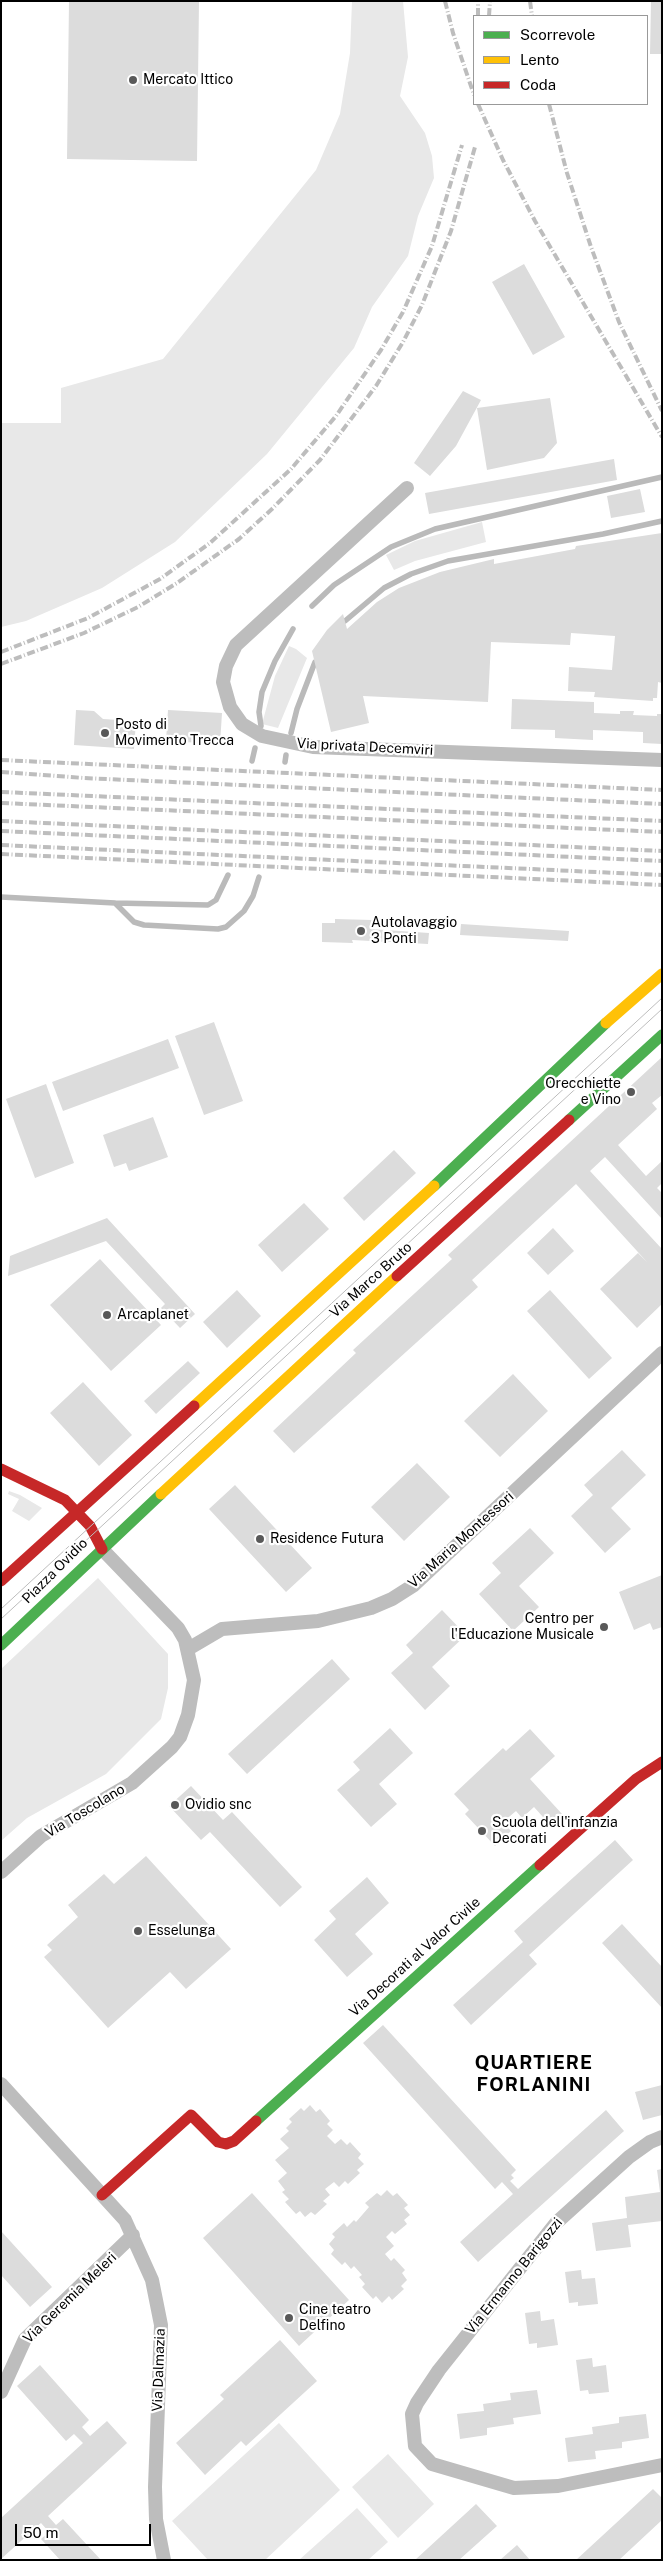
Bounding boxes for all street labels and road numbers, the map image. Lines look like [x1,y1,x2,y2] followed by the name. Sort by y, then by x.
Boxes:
[296,735,434,759] street label: Via privata Decemviri
[327,1239,415,1321] street label: Via Marco Bruto
[405,1488,517,1592] street label: Via Maria Montessori
[19,1535,91,1607] street label: Piazza Ovidio
[42,1781,128,1841] street label: Via Toscolano
[346,1894,484,2020] street label: Via Decorati al Valor Civile
[462,2215,566,2337] street label: Via Ermanno Barigozzi
[20,2249,120,2347] street label: Via Geremia Meleri
[149,2328,169,2412] street label: Via Dalmazia

